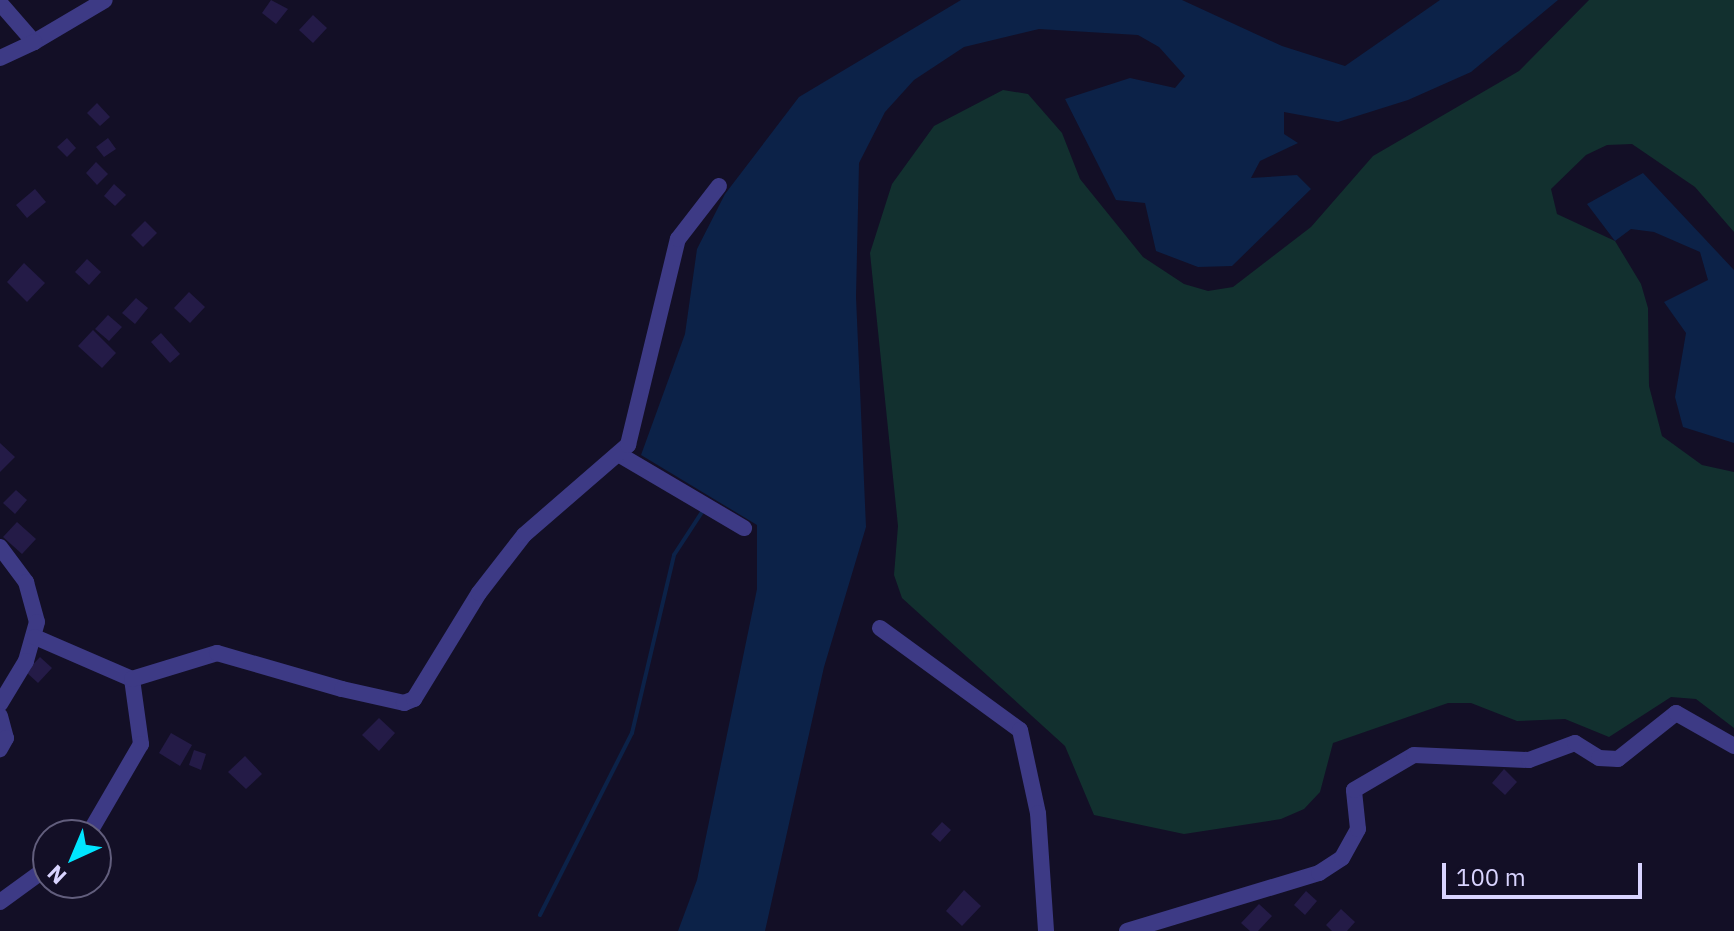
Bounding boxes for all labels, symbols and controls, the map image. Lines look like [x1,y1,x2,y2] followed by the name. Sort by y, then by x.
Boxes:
[32,819,112,899] north arrow
[1446,847,1646,897] scale bar
[41,859,72,891] text: N
[1456,861,1526,893] text: 100 m

